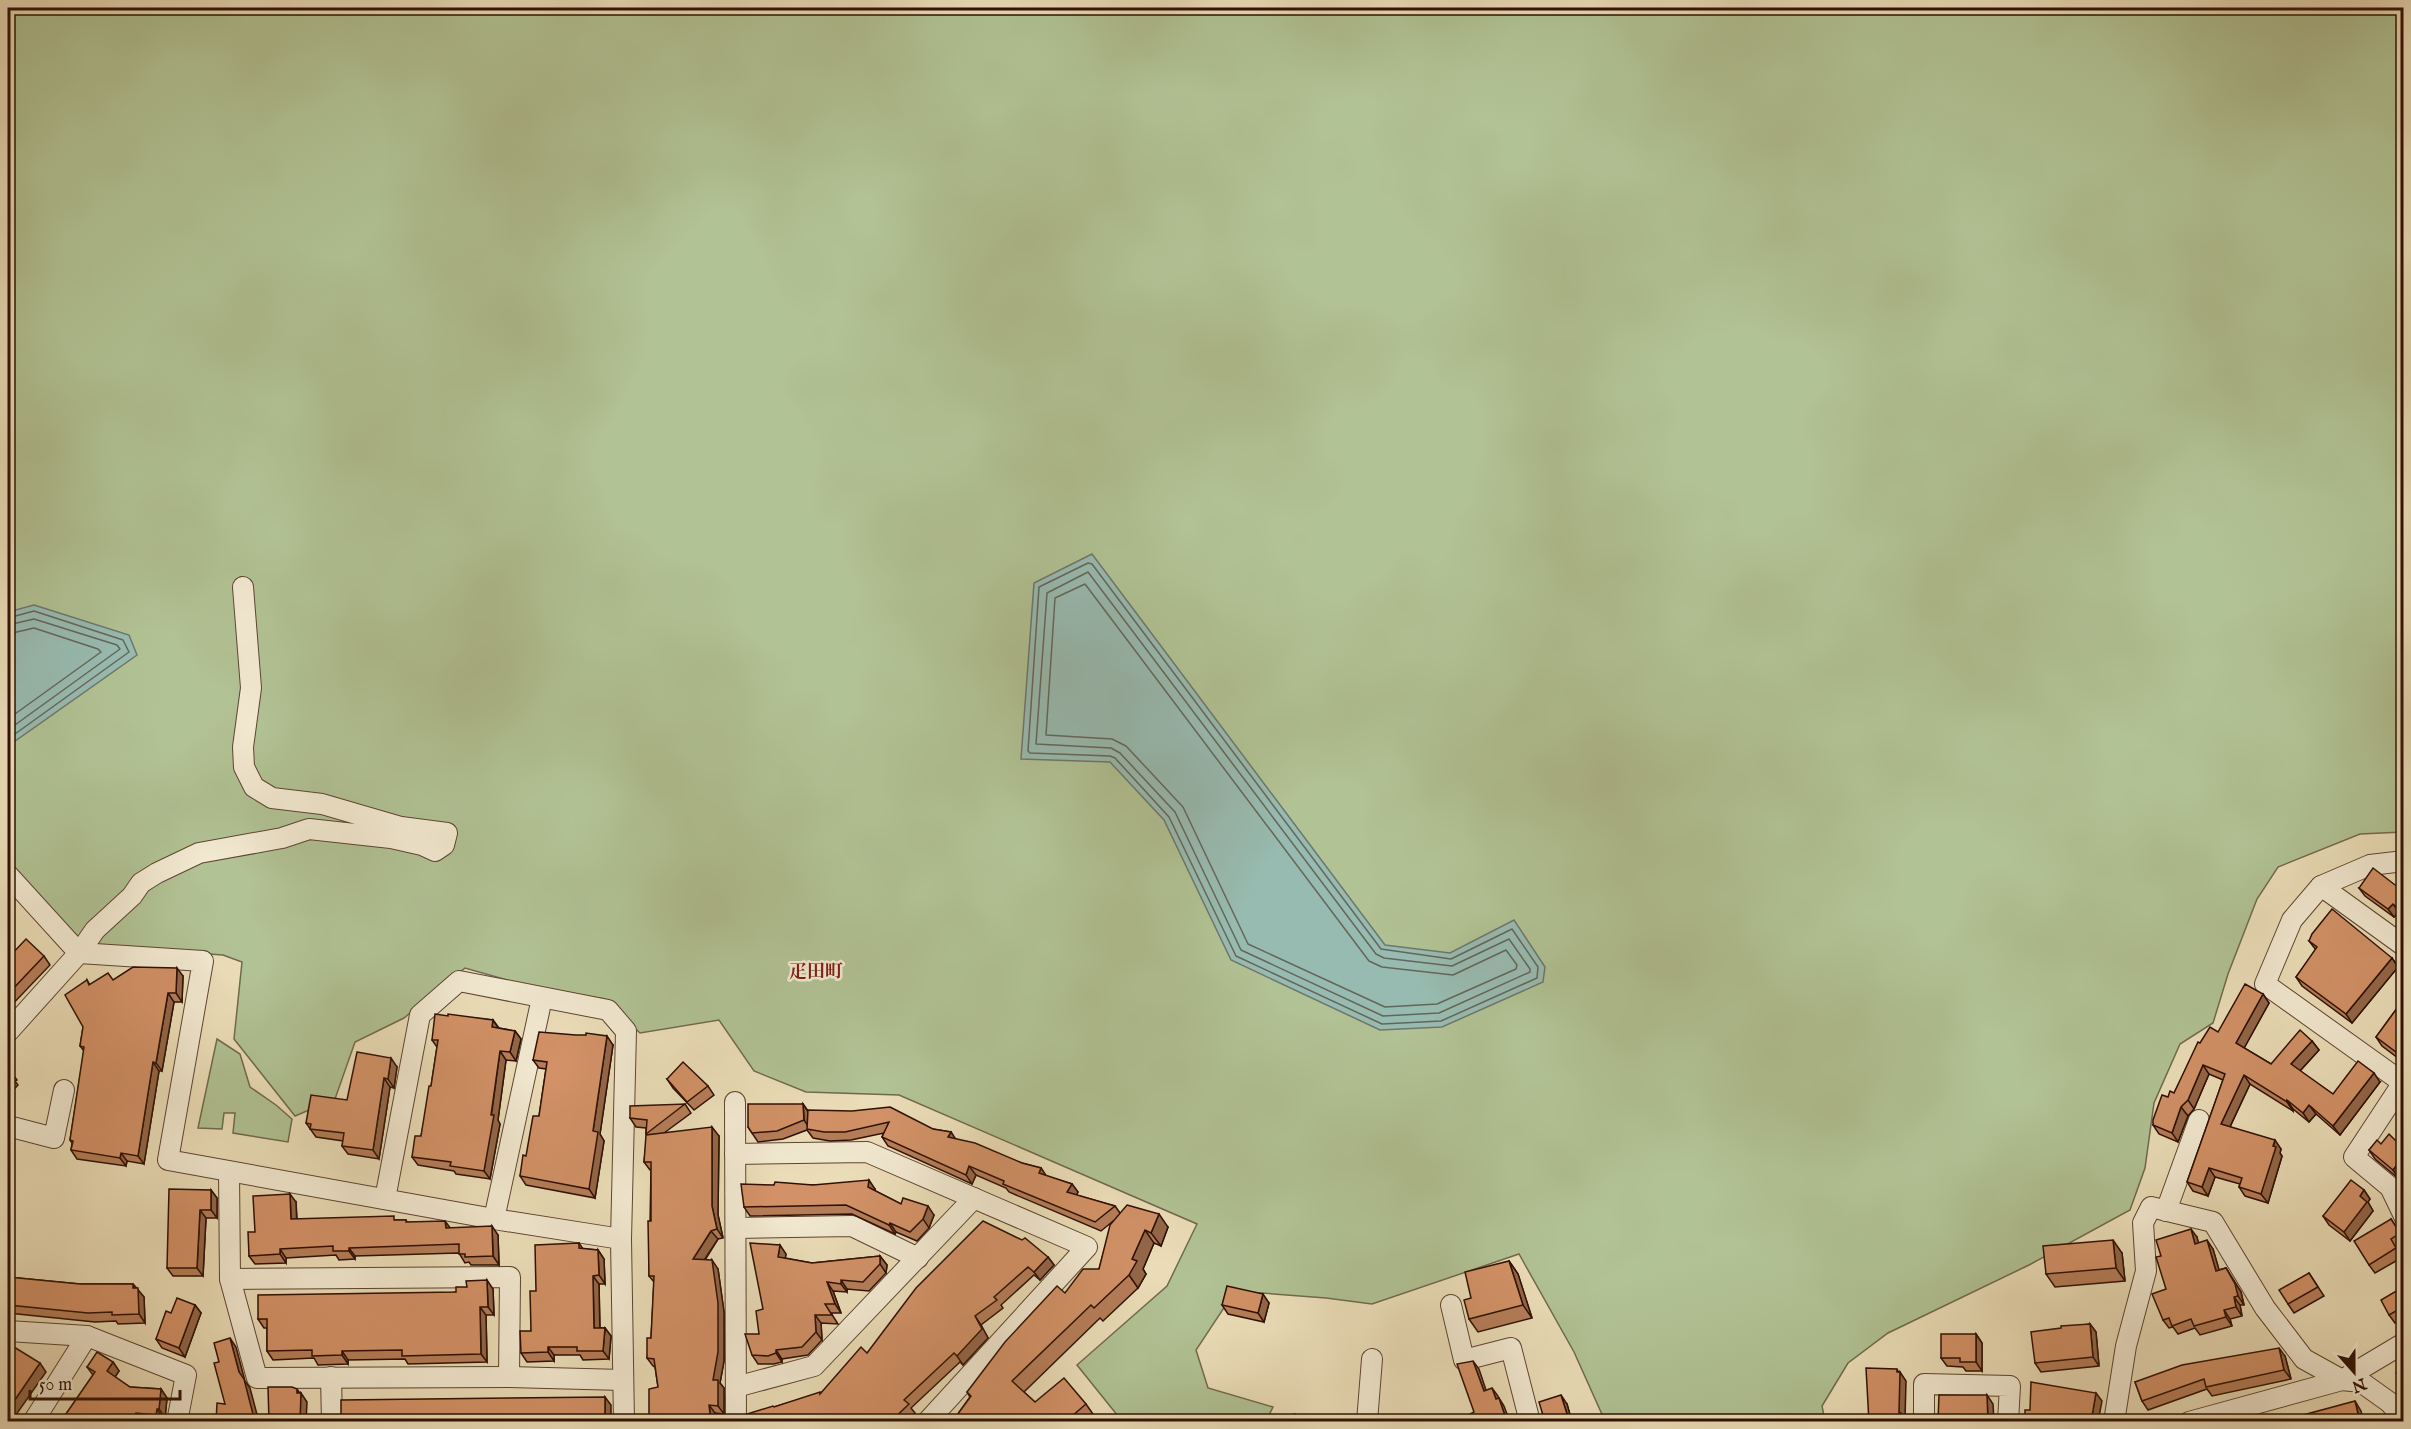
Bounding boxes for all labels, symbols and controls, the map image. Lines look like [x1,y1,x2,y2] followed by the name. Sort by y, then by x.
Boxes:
[789,961,843,984] district label: 疋田町
[2324,1342,2384,1402] north arrow
[30,1363,180,1401] scale bar
[2348,1372,2370,1396] text: N
[39,1374,72,1397] text: 50 m

